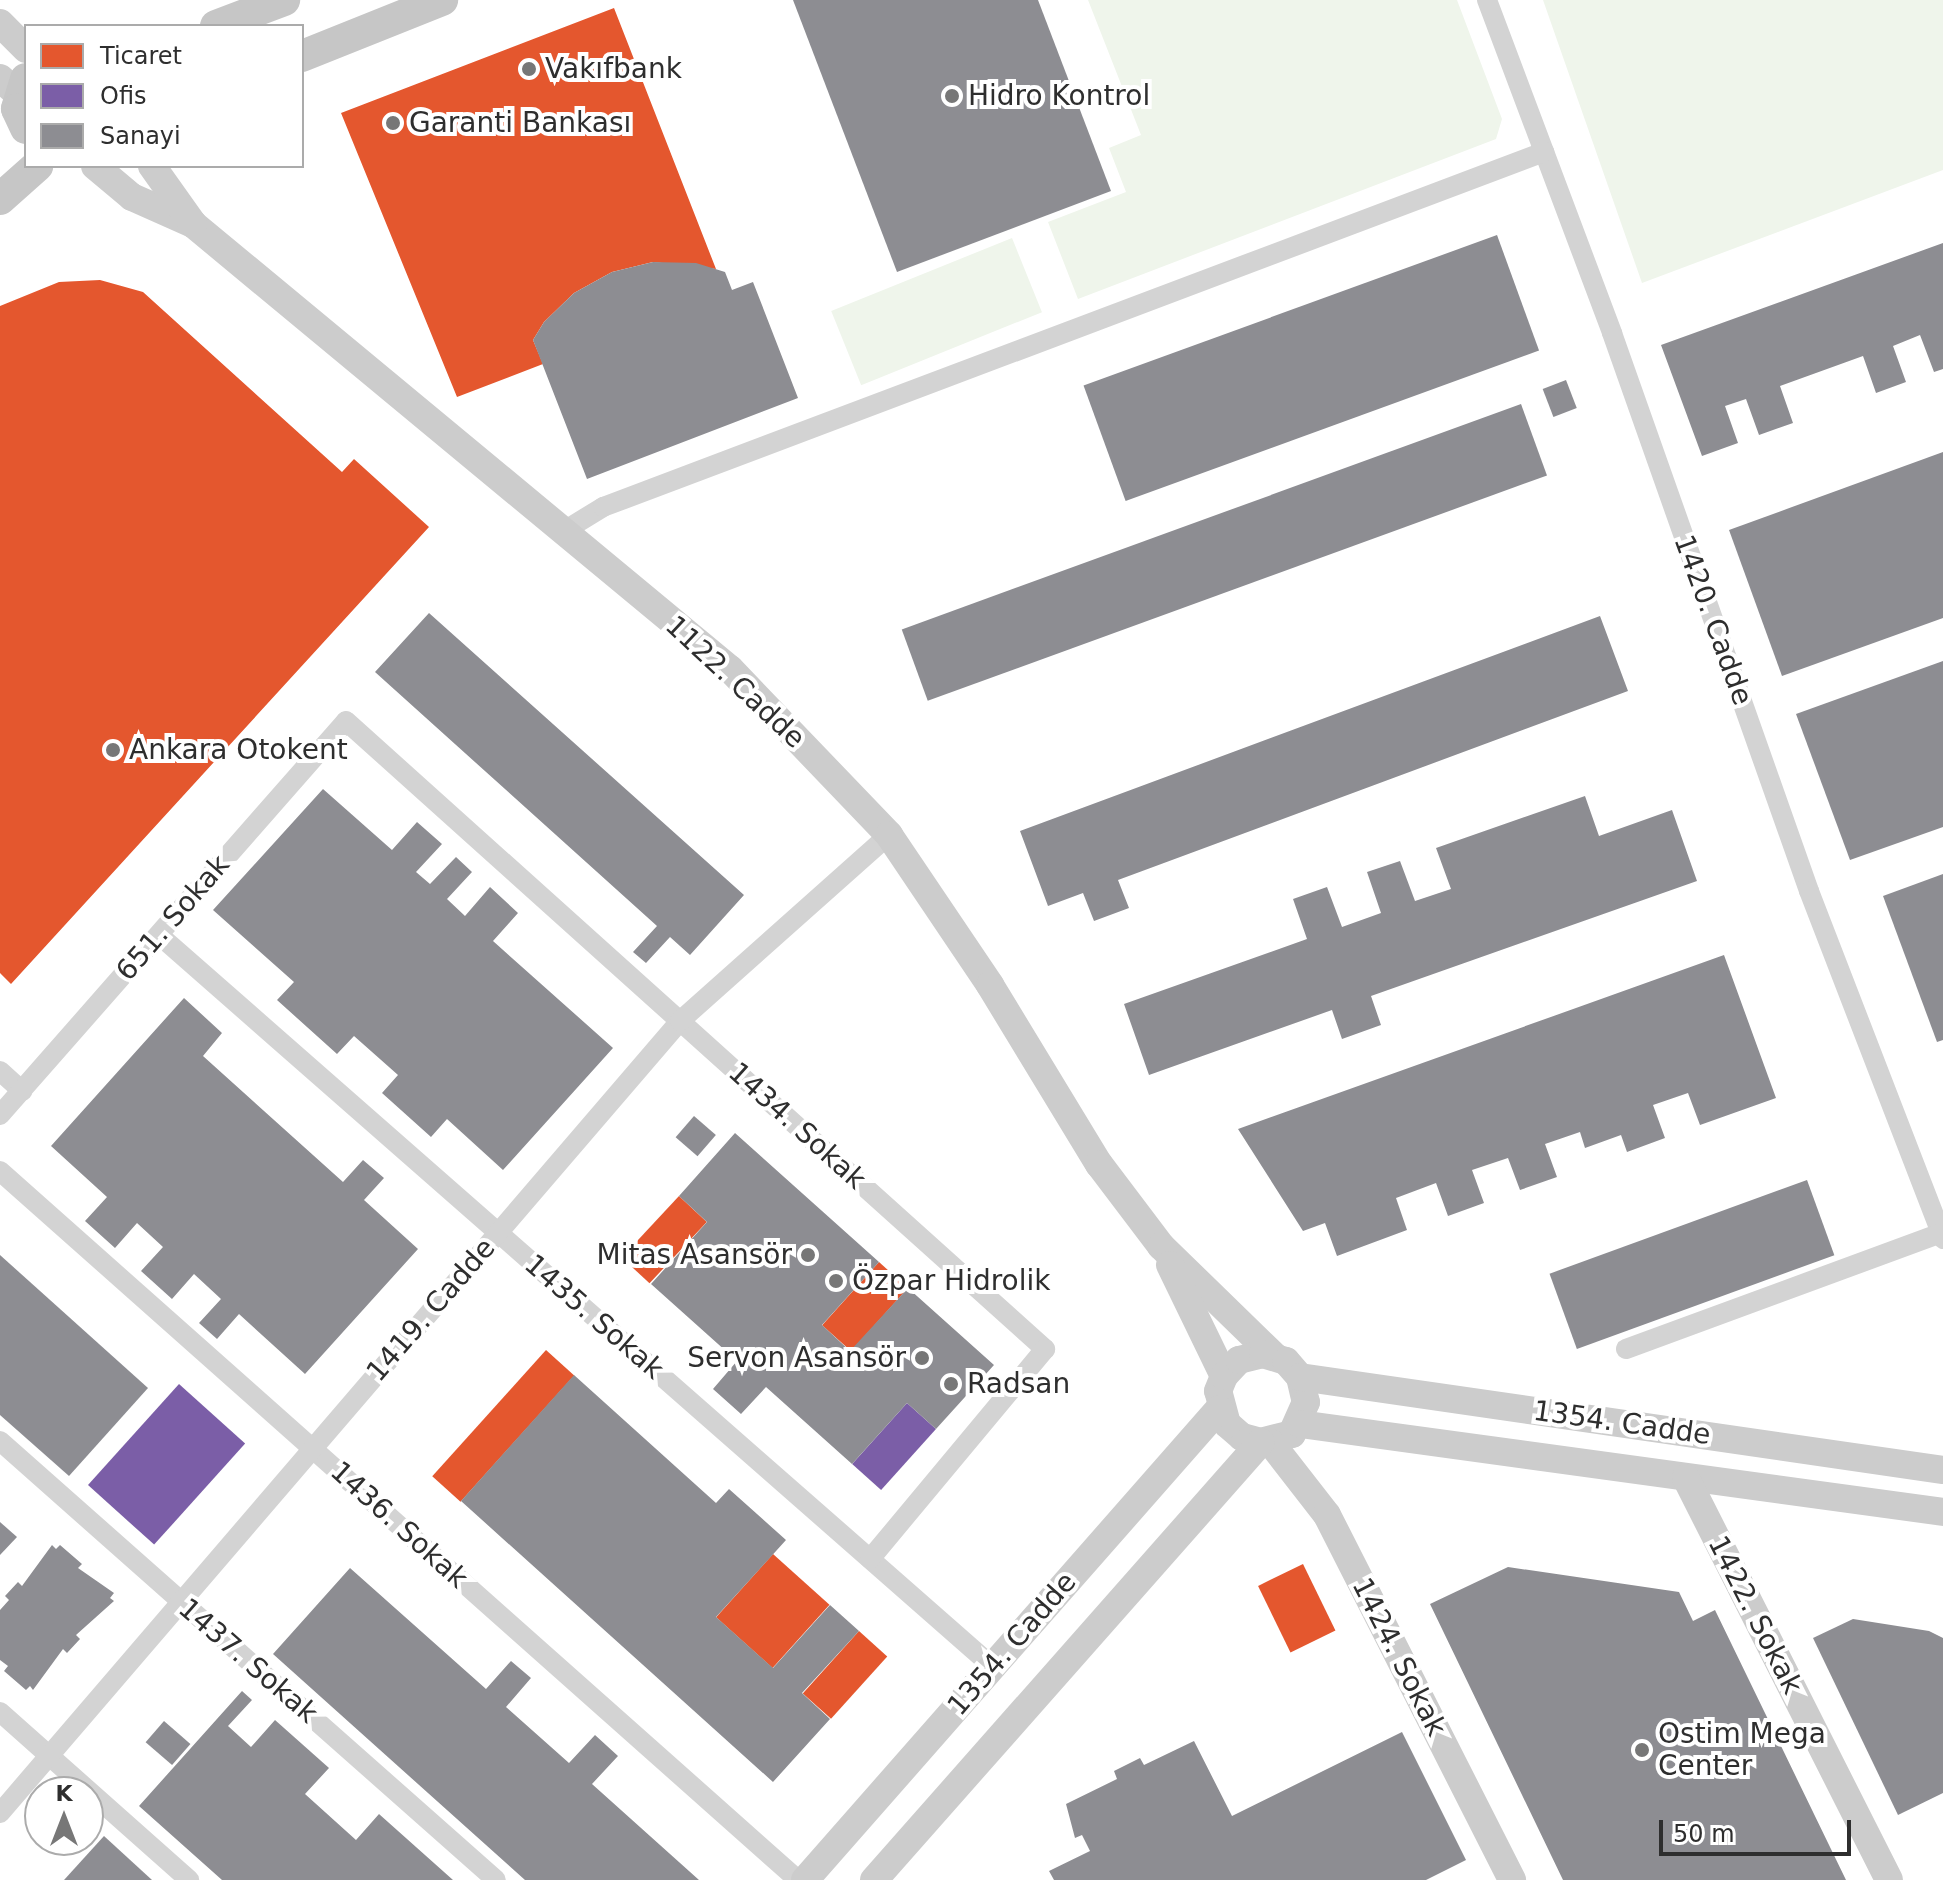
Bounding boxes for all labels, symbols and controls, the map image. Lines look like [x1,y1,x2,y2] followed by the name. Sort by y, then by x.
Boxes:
[24,24,304,168] legend
[100,42,182,70] text: Ticaret
[545,52,682,86] place label: Vakıfbank
[520,60,538,78] marker: Vakıfbank
[968,79,1150,113] place label: Hidro Kontrol
[100,82,147,110] text: Ofis
[943,87,961,105] marker: Hidro Kontrol
[409,106,631,140] place label: Garanti Bankası
[384,114,402,132] marker: Garanti Bankası
[100,122,181,150] text: Sanayi
[1667,530,1759,710] street label: 1420. Cadde
[658,609,812,755] street label: 1122. Cadde
[129,733,348,767] place label: Ankara Otokent
[104,741,122,759] marker: Ankara Otokent
[109,848,237,988] street label: 651. Sokak
[721,1056,873,1196] street label: 1434. Sokak
[360,1232,502,1388] street label: 1419. Cadde
[597,1238,792,1272] place label: Mitas Asansör
[799,1246,817,1264] marker: Mitas Asansör
[518,1248,670,1386] street label: 1435. Sokak
[852,1264,1050,1298] place label: Özpar Hidrolik
[827,1272,845,1290] marker: Özpar Hidrolik
[687,1341,906,1375] place label: Servon Asansör
[913,1349,931,1367] marker: Servon Asansör
[967,1367,1070,1401] place label: Radsan
[942,1375,960,1393] marker: Radsan
[1531,1394,1713,1452] street label: 1354. Cadde
[323,1455,475,1595] street label: 1436. Sokak
[1701,1530,1809,1700] street label: 1422. Sokak
[941,1566,1083,1722] street label: 1354. Cadde
[1345,1572,1453,1742] street label: 1424. Sokak
[172,1592,324,1730] street label: 1437. Sokak
[1658,1717,1826,1783] place label: Ostim Mega Center
[1633,1741,1651,1759] marker: Ostim Mega Center
[24,1776,104,1856] north arrow
[55,1781,73,1806] text: K
[1663,1804,1855,1854] scale bar
[1673,1820,1735,1848] text: 50 m

